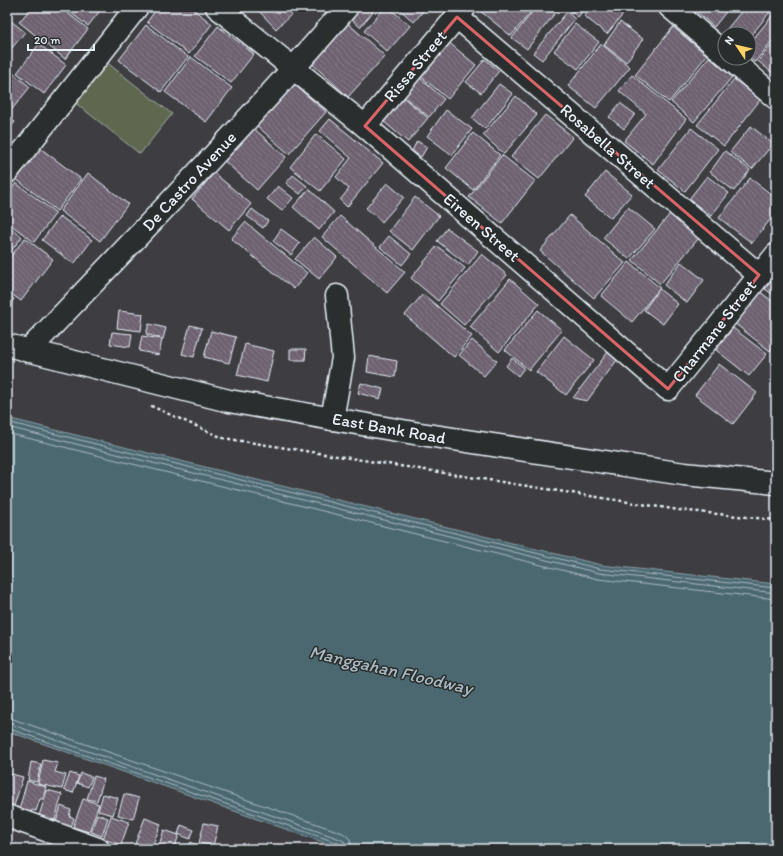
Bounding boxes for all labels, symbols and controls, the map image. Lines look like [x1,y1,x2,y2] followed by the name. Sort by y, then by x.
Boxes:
[28,26,94,52] scale bar
[379,26,451,106] street label: Rissa Street
[717,26,757,66] north arrow
[34,33,61,47] text: 20 m
[722,34,737,47] text: N
[556,99,660,193] street label: Rosabella Street
[138,127,240,235] street label: De Castro Avenue
[440,188,525,266] street label: Eireen Street
[668,276,760,386] street label: Charmane Street
[331,408,447,448] street label: East Bank Road
[307,641,477,700] water label: Manggahan Floodway

